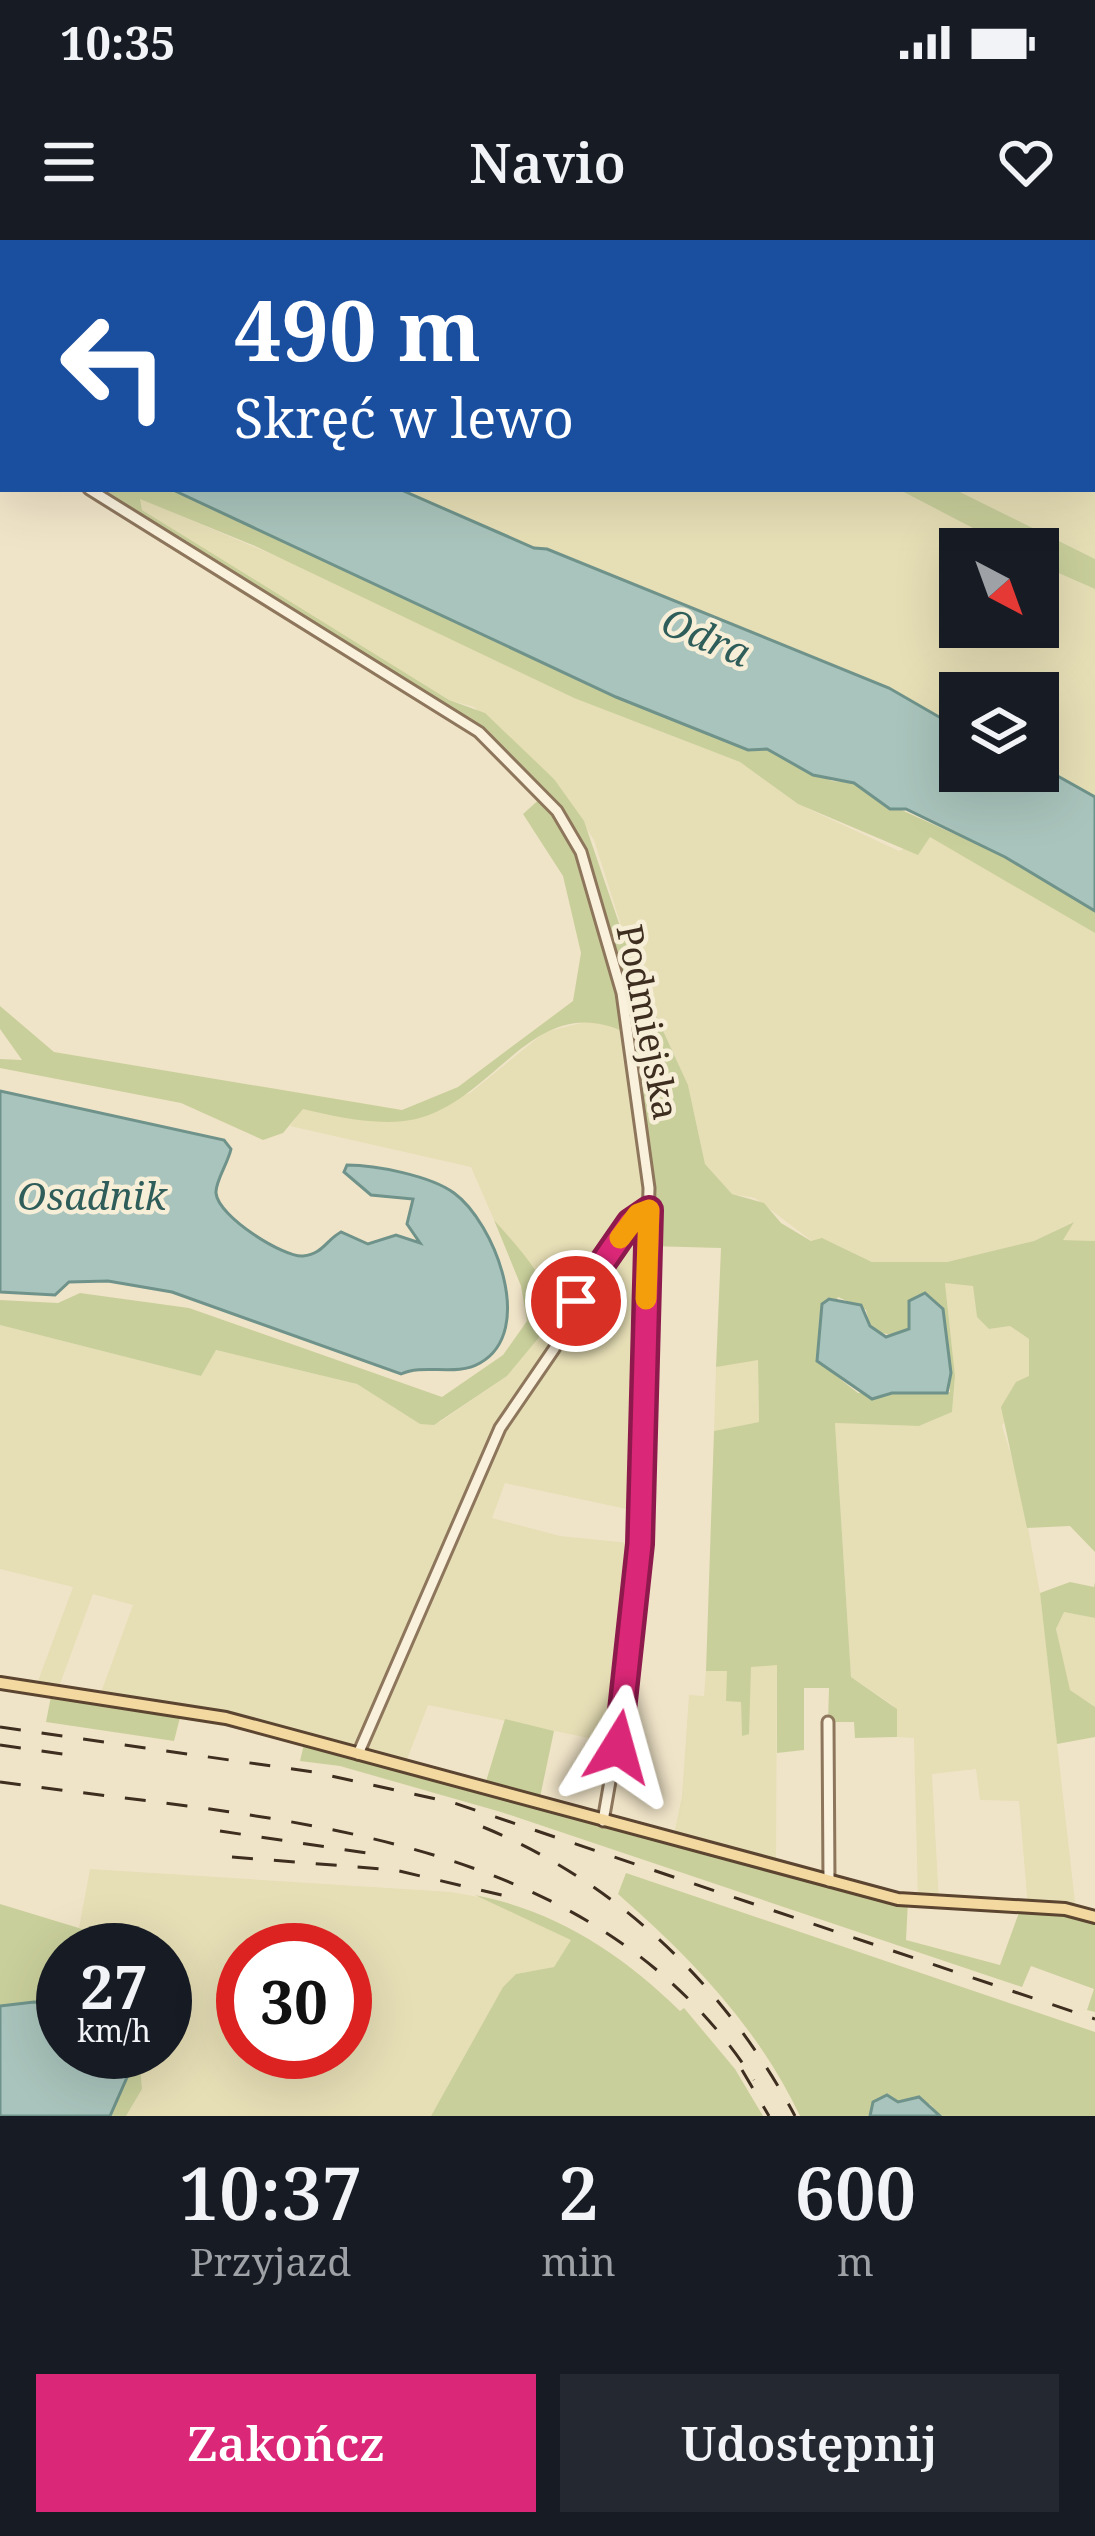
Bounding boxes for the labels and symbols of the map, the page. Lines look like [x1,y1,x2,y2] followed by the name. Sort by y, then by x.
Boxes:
[939,528,1059,648] north arrow
[654,593,759,678] water label: Odra
[606,920,691,1124] street label: Podmiejska
[17,1168,169,1221] water label: Osadnik
[525,1250,627,1352] pin
[555,1684,681,1810] position arrow
[216,1923,372,2079] speed limit sign: 30

